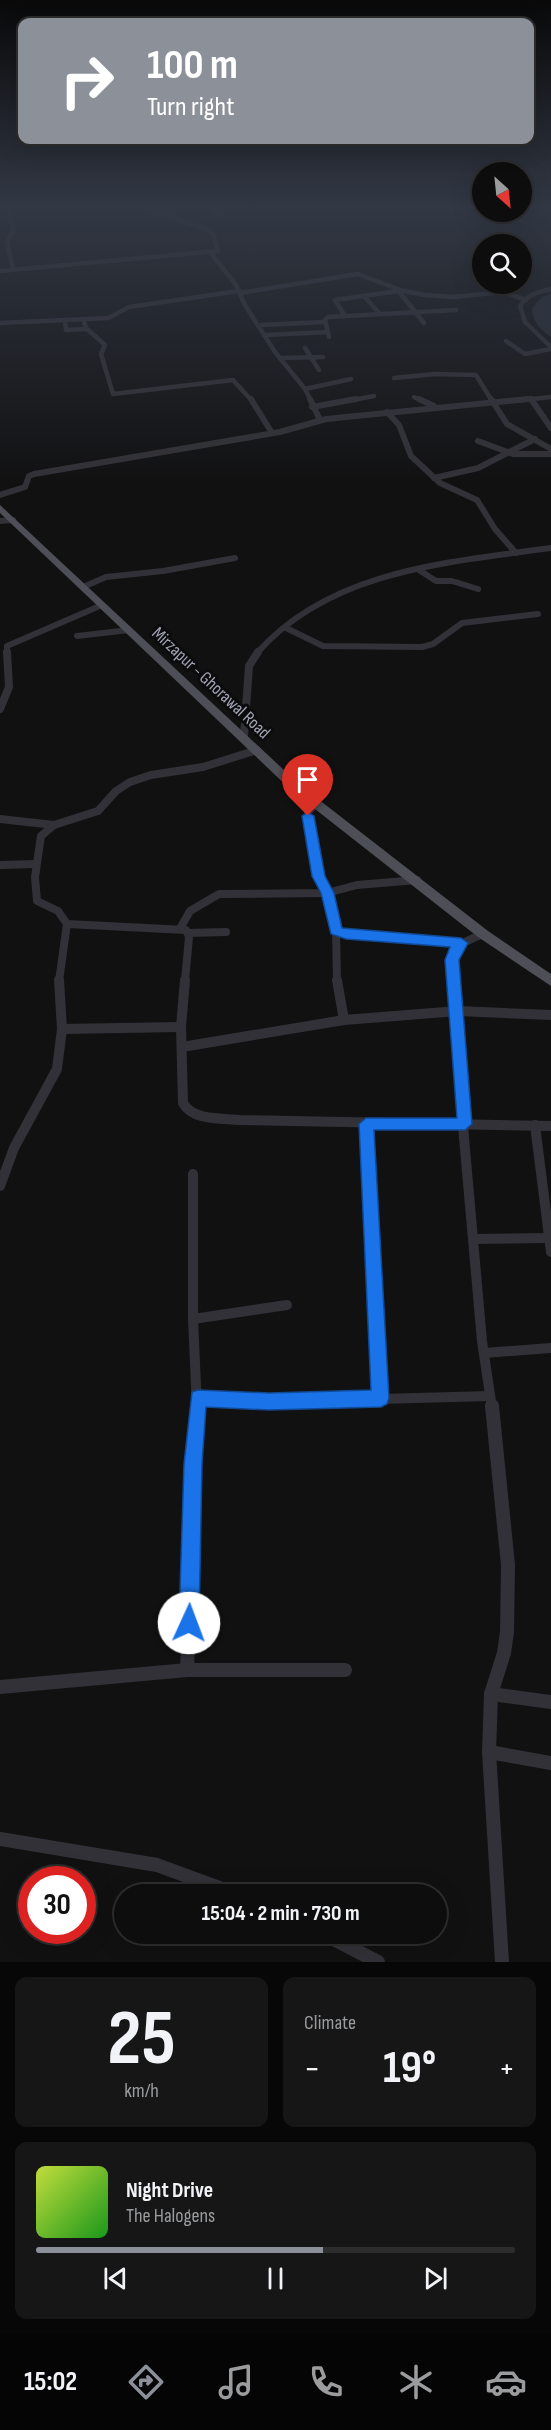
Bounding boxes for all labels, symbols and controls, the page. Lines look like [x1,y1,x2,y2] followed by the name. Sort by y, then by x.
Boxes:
[147,40,238,91] text: 100 m
[48,42,126,120] icon: right
[147,91,234,123] text: Turn right
[472,162,532,222] north arrow
[472,162,532,294] map controls
[472,234,532,294] button: search
[148,623,274,743] street label: Mirzapur - Ghorawal Road
[282,754,333,816] pin
[291,763,324,796] icon: arrive
[157,1591,221,1655] position arrow
[18,1866,96,1944] speed limit sign: 30
[201,1900,360,1927] text: 15:04 · 2 min · 730 m
[107,1993,176,2086] text: 25
[304,2011,356,2035] text: Climate
[383,2041,436,2096] text: 19°
[304,2049,320,2089] text: −
[499,2049,515,2089] text: +
[124,2079,159,2103] text: km/h
[126,2177,213,2204] text: Night Drive
[126,2204,215,2228] text: The Halogens
[99,2262,132,2295] icon: previous
[259,2262,292,2295] icon: pause
[419,2262,452,2295] icon: next
[125,2361,167,2403] icon: directions
[215,2361,257,2403] icon: music
[305,2361,347,2403] icon: phone
[395,2361,437,2403] icon: climate
[485,2361,527,2403] icon: car
[24,2366,77,2398] text: 15:02

